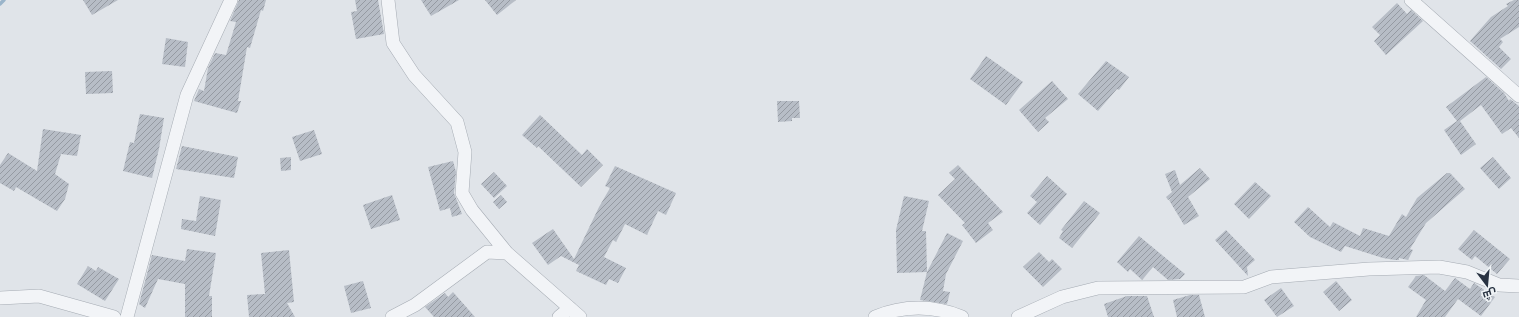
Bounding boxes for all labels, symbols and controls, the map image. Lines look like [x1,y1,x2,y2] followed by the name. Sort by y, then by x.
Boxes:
[1467,265,1507,305] north arrow
[1481,286,1498,302] text: ش

